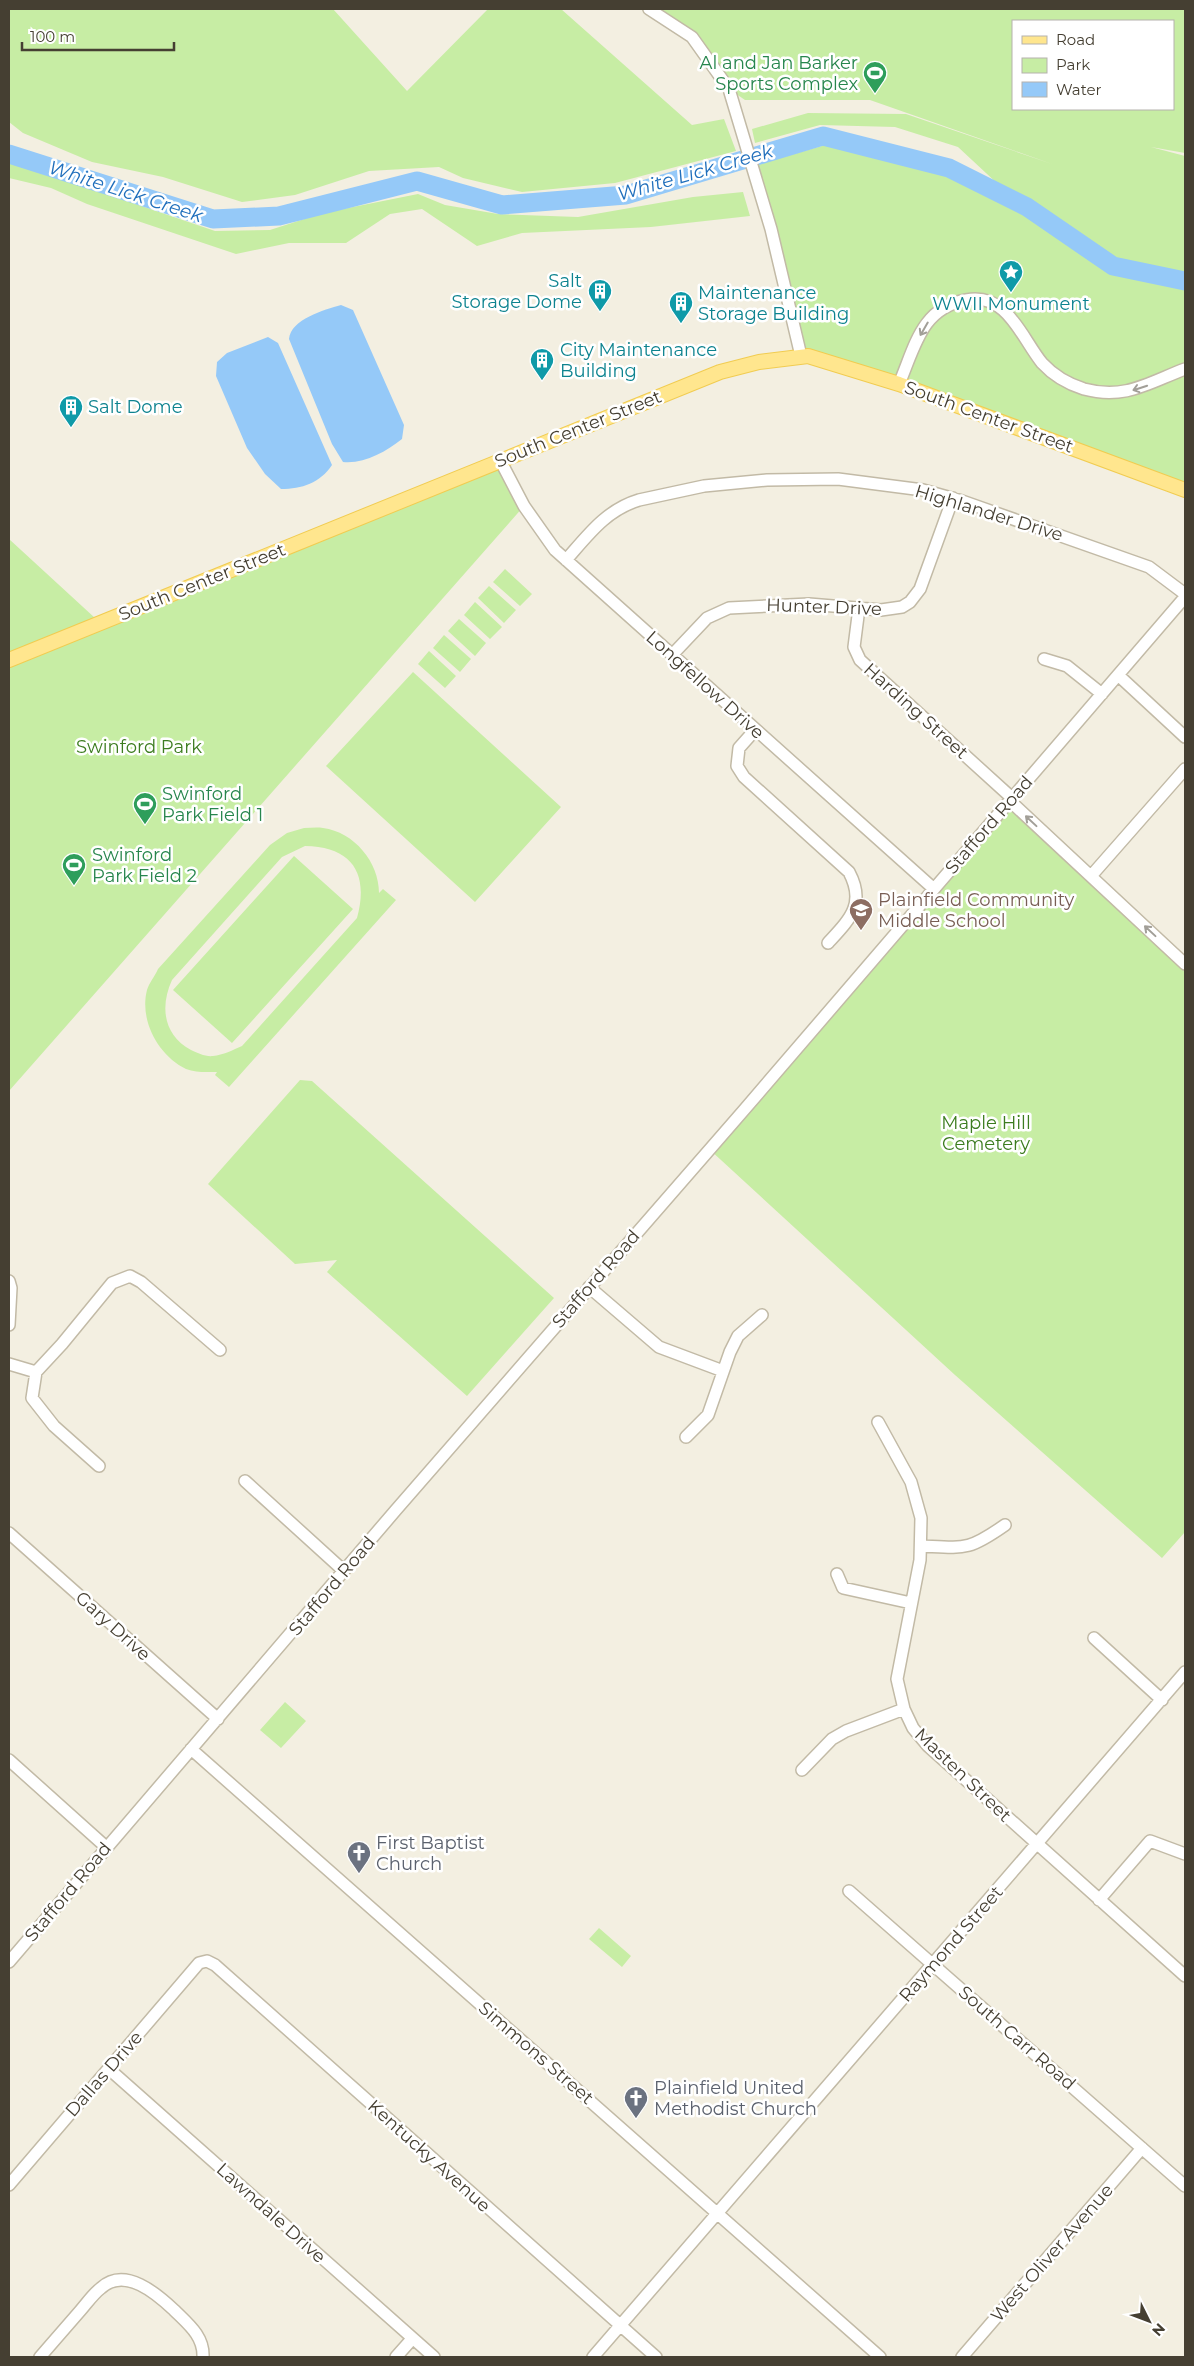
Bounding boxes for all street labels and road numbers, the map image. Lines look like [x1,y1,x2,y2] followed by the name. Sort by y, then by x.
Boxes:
[901,376,1077,458] street label: South Center Street
[491,385,665,473] street label: South Center Street
[912,480,1066,546] street label: Highlander Drive
[115,538,289,626] street label: South Center Street
[766,594,882,620] street label: Hunter Drive
[641,626,769,744] street label: Longfellow Drive
[859,658,973,764] street label: Harding Street
[940,771,1038,879] street label: Stafford Road
[547,1225,645,1333] street label: Stafford Road
[284,1532,380,1640] street label: Stafford Road
[71,1587,155,1665] street label: Gary Drive
[910,1723,1016,1827] street label: Masten Street
[20,1838,116,1946] street label: Stafford Road
[895,1881,1007,2007] street label: Raymond Street
[954,1981,1080,2095] street label: South Carr Road
[474,1997,598,2109] street label: Simmons Street
[61,2027,147,2121] street label: Dallas Drive
[363,2095,495,2217] street label: Kentucky Avenue
[212,2158,330,2268] street label: Lawndale Drive
[986,2179,1118,2327] street label: West Oliver Avenue

